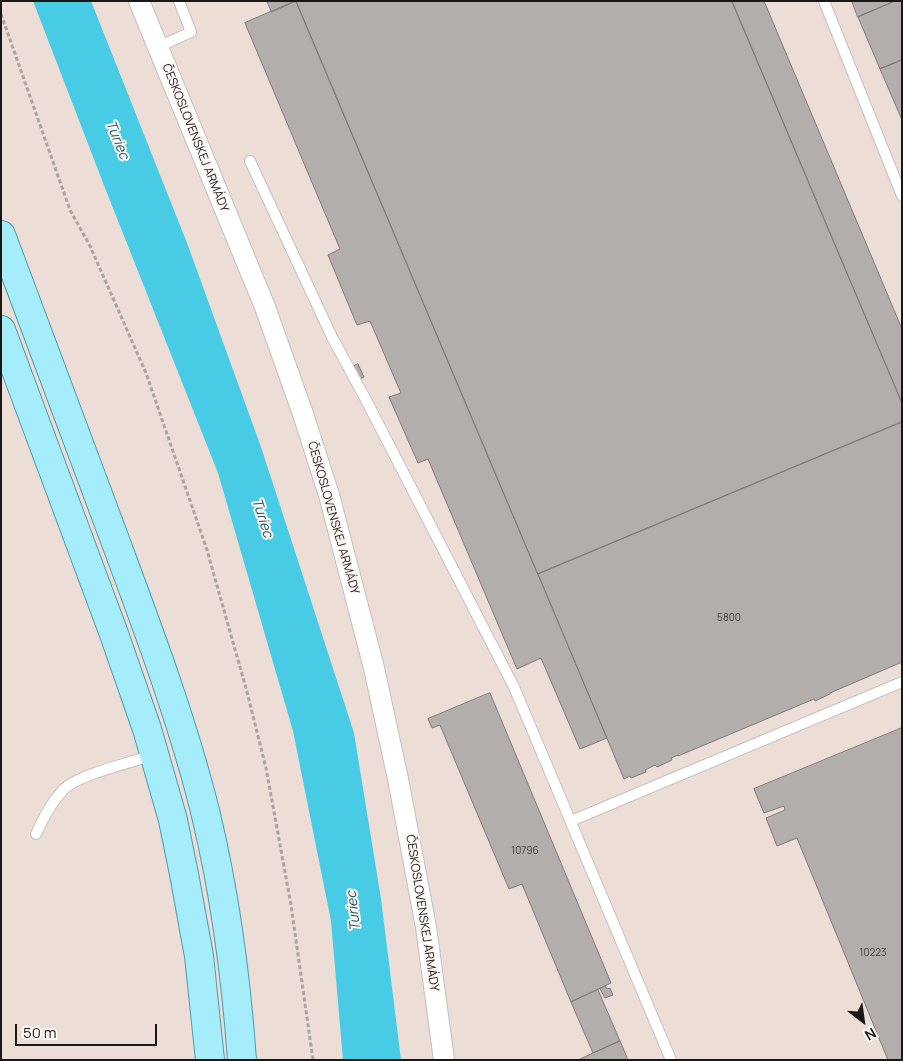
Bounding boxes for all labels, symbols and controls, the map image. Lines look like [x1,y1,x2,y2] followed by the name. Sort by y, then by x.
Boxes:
[159,62,231,214] street label: ČESKOSLOVENSKEJ ARMÁDY
[102,118,132,162] water label: Turiec
[304,440,362,596] street label: ČESKOSLOVENSKEJ ARMÁDY
[248,496,276,540] water label: Turiec
[717,612,741,624] house number: 5800
[403,834,441,992] street label: ČESKOSLOVENSKEJ ARMÁDY
[511,845,539,857] house number: 10796
[344,890,364,932] water label: Turiec
[860,947,886,959] house number: 10223
[838,996,888,1046] north arrow
[18,1014,160,1046] scale bar
[23,1022,57,1043] text: 50 m
[862,1024,880,1045] text: N

